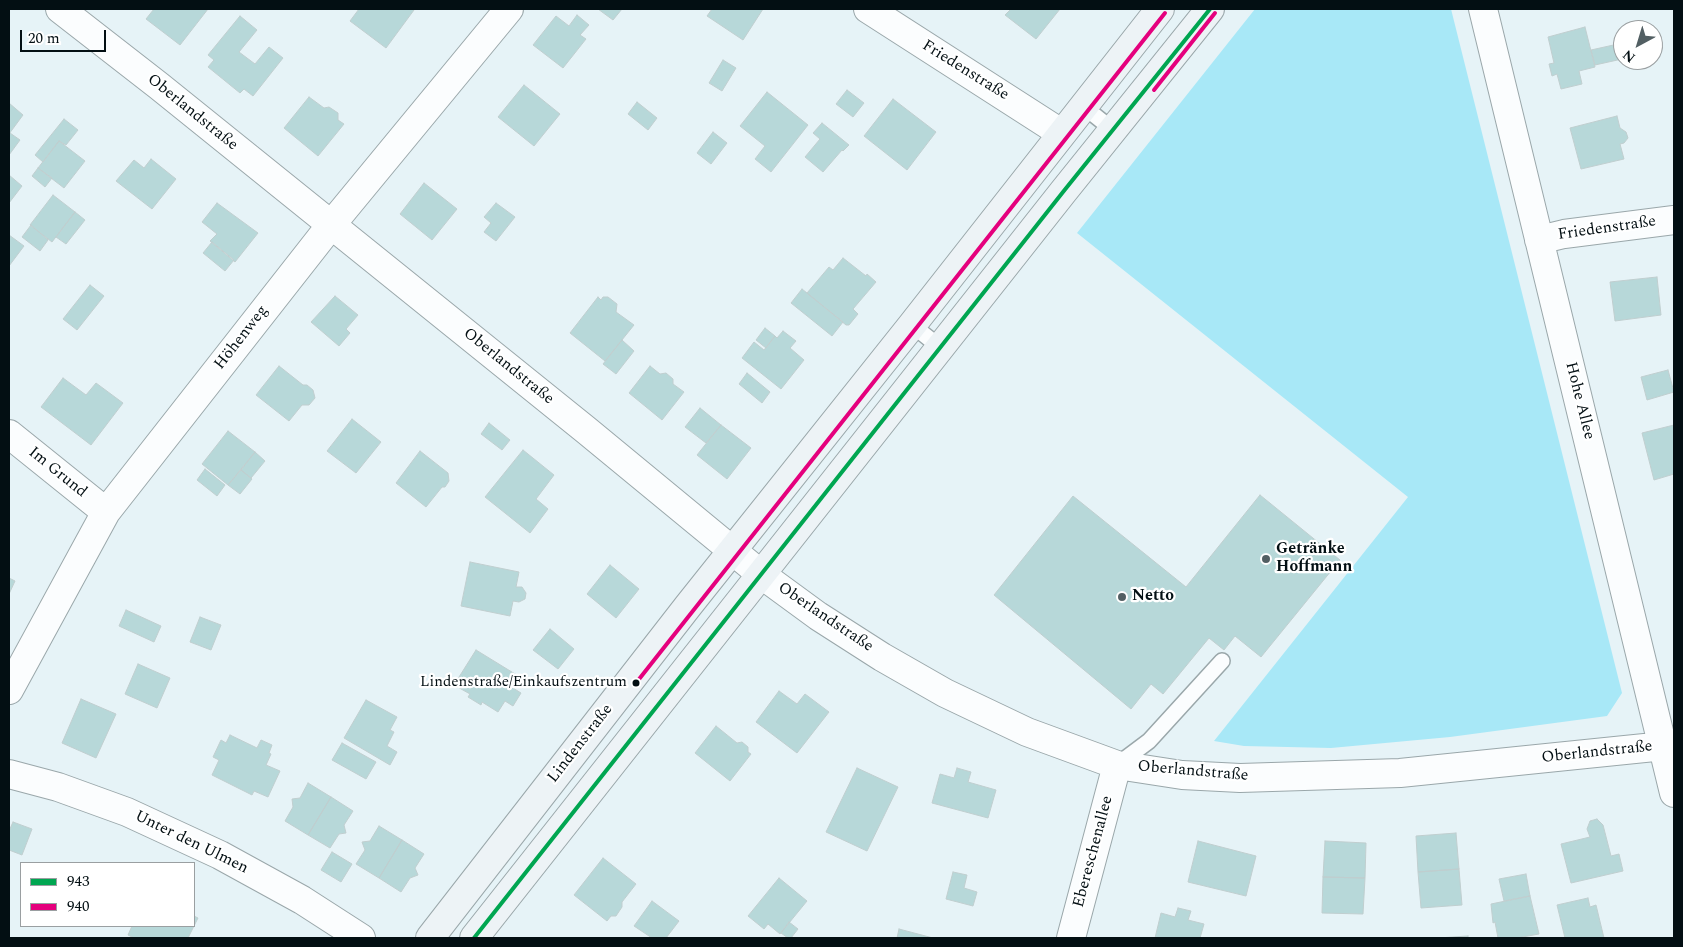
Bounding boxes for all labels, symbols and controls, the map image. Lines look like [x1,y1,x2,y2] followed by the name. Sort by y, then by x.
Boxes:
[22,20,109,52] scale bar
[1613,20,1663,70] north arrow
[28,27,60,50] text: 20 m
[918,37,1012,105] street label: Friedenstraße
[1618,45,1640,68] text: N
[143,71,241,155] street label: Oberlandstraße
[1557,213,1657,245] street label: Friedenstraße
[211,302,273,374] street label: Höhenweg
[459,325,557,409] street label: Oberlandstraße
[1560,360,1598,442] street label: Hohe Allee
[24,444,90,502] street label: Im Grund
[1276,540,1352,578] place label: Getränke Hoffmann
[1260,553,1272,565] marker: Getränke Hoffmann
[774,579,876,657] street label: Oberlandstraße
[1132,587,1174,607] place label: Netto
[1116,591,1128,603] marker: Netto
[420,674,627,692] place label: Lindenstraße/Einkaufszentrum
[631,678,641,688] marker: Lindenstraße/Einkaufszentrum
[544,701,618,787] street label: Lindenstraße
[1541,738,1653,768] street label: Oberlandstraße
[1137,758,1249,786] street label: Oberlandstraße
[1070,794,1118,910] street label: Ebereschenallee
[131,807,251,879] street label: Unter den Ulmen
[20,862,195,927] legend
[67,870,90,893] text: 943
[67,895,90,918] text: 940

